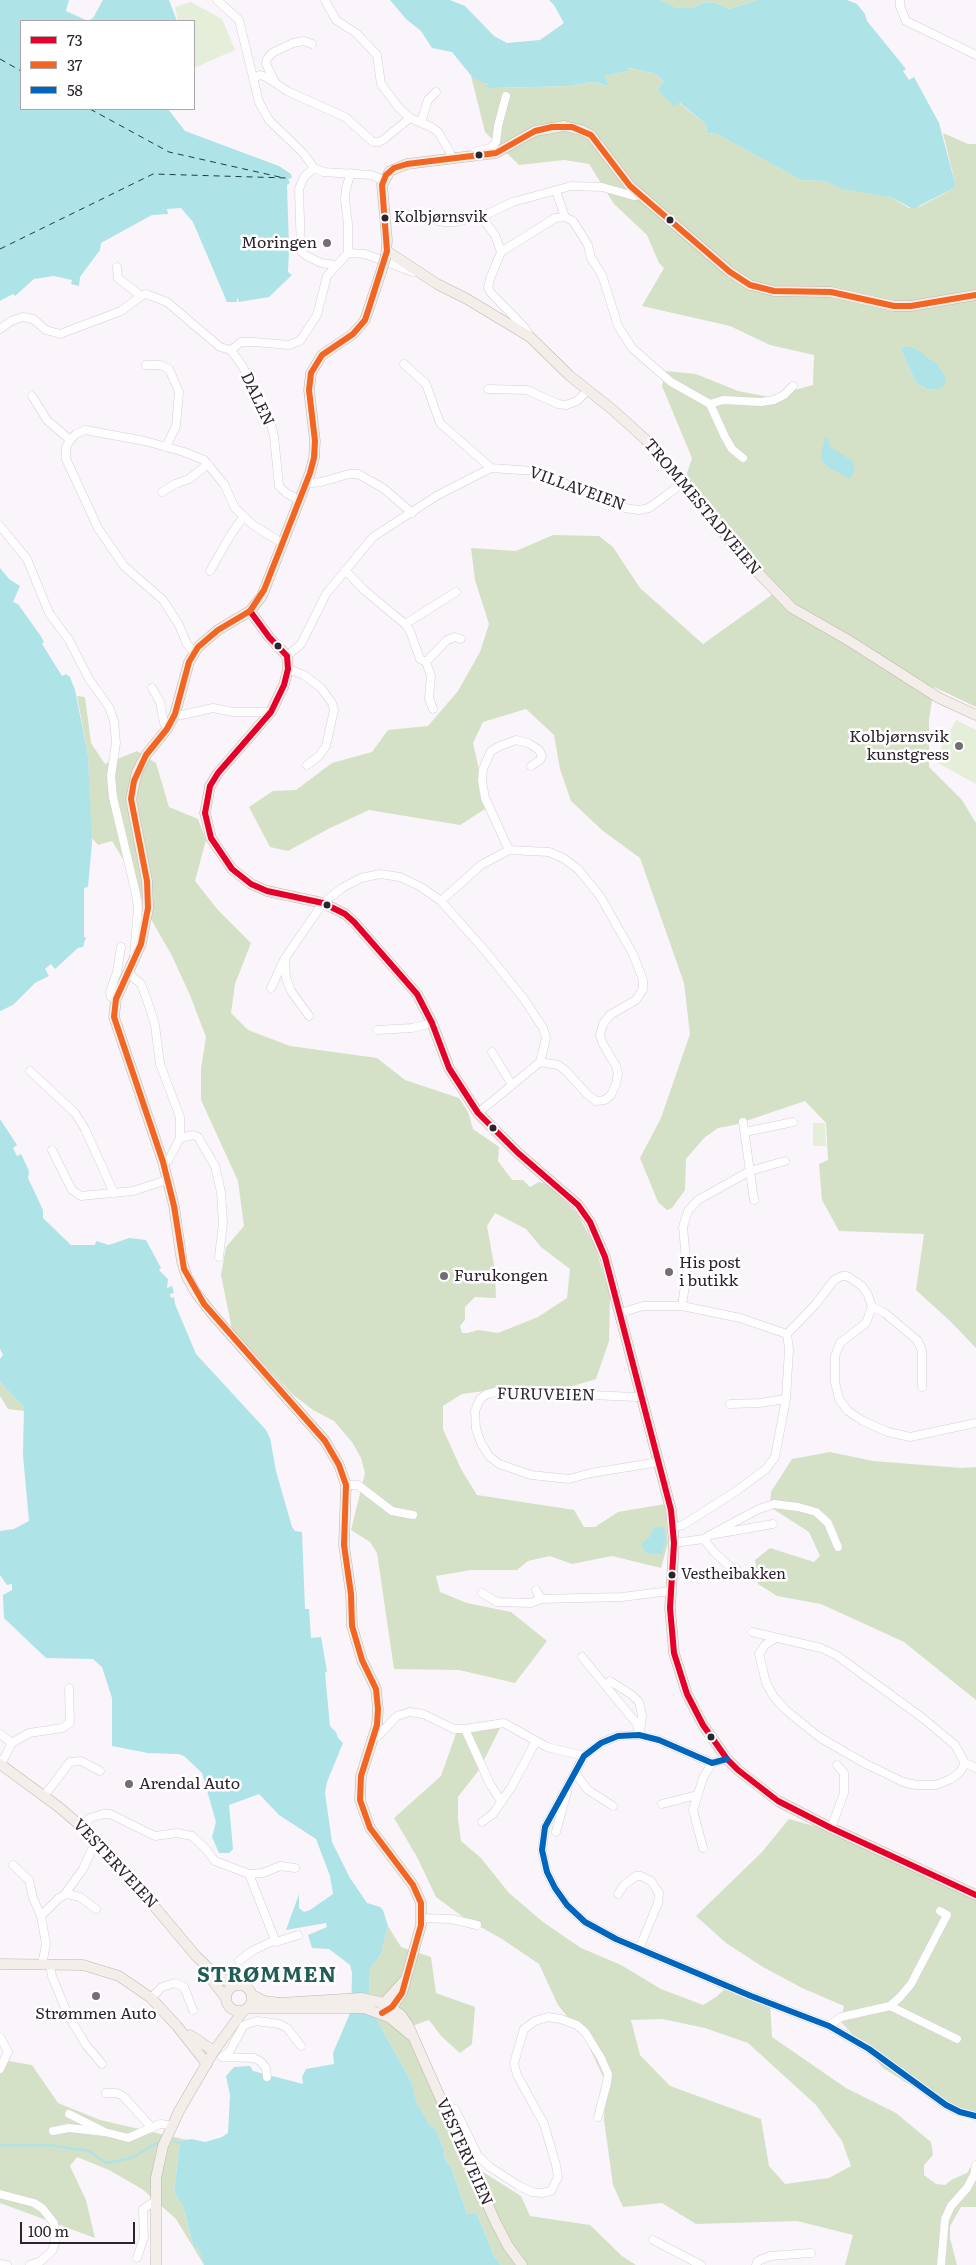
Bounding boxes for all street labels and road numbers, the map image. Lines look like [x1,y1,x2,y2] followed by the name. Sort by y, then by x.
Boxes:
[236,369,278,429] street label: DALEN
[639,435,765,579] street label: TROMMESTADVEIEN
[526,463,628,515] street label: VILLAVEIEN
[497,1385,595,1405] street label: FURUVEIEN
[69,1815,161,1913] street label: VESTERVEIEN
[432,2095,496,2209] street label: VESTERVEIEN

